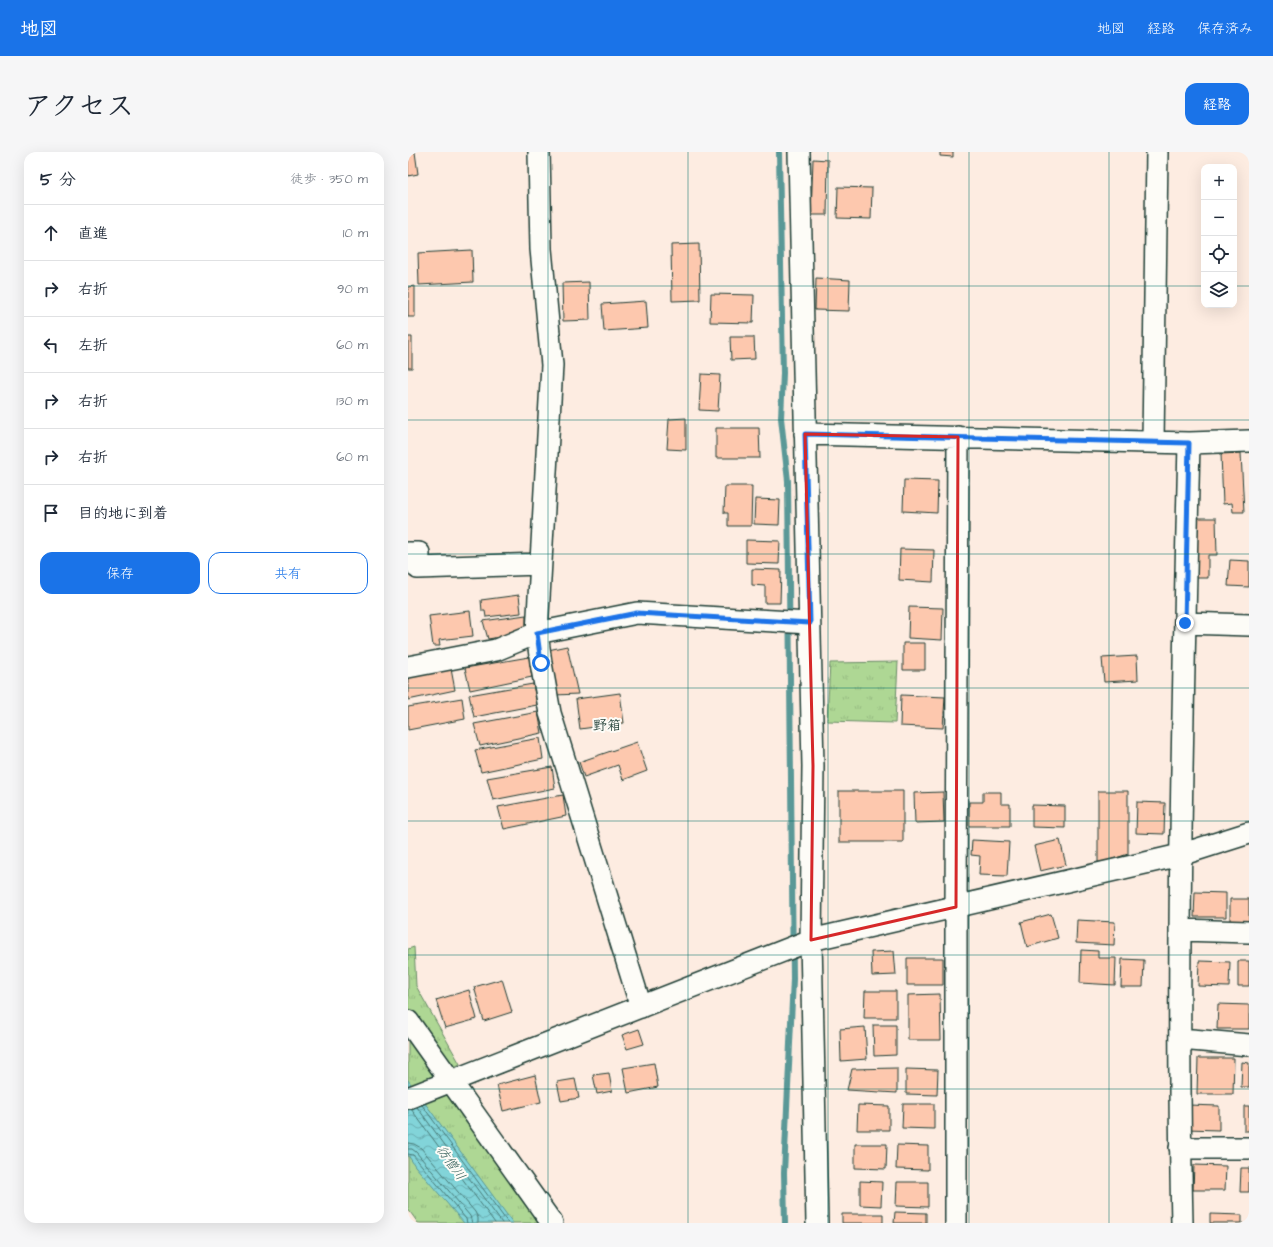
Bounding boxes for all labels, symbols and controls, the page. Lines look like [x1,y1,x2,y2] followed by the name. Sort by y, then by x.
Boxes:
[20,16,58,43] text: 地図
[1097,19,1125,39] text: 地図
[1147,19,1175,39] text: 経路
[1197,19,1253,39] text: 保存済み
[1185,83,1249,125] button: 経路
[24,87,134,126] text: アクセス
[1201,164,1237,308] map controls
[1201,164,1237,200] button: +
[40,168,76,192] text: 5 分
[290,170,368,188] text: 徒歩 · 350 m
[1201,200,1237,236] button: −
[40,222,62,244] icon: ahead
[78,223,108,244] text: 直進
[343,224,368,242] text: 10 m
[1201,236,1237,272] button: locate
[1201,272,1237,308] button: layers
[40,278,62,300] icon: right
[78,279,108,300] text: 右折
[337,280,368,298] text: 90 m
[40,334,62,356] icon: left
[78,335,108,356] text: 左折
[336,336,368,354] text: 60 m
[40,390,62,412] icon: right
[78,391,108,412] text: 右折
[336,392,368,410] text: 130 m
[40,446,62,468] icon: right
[78,447,108,468] text: 右折
[336,448,368,466] text: 60 m
[40,502,62,524] icon: arrive
[78,503,168,524] text: 目的地に到着
[40,552,200,594] button: 保存
[208,552,368,594] button: 共有
[1176,614,1194,632] route end
[532,654,550,672] route start
[593,716,621,736] district label: 野箱
[432,1142,470,1184] water label: 彷僧川

